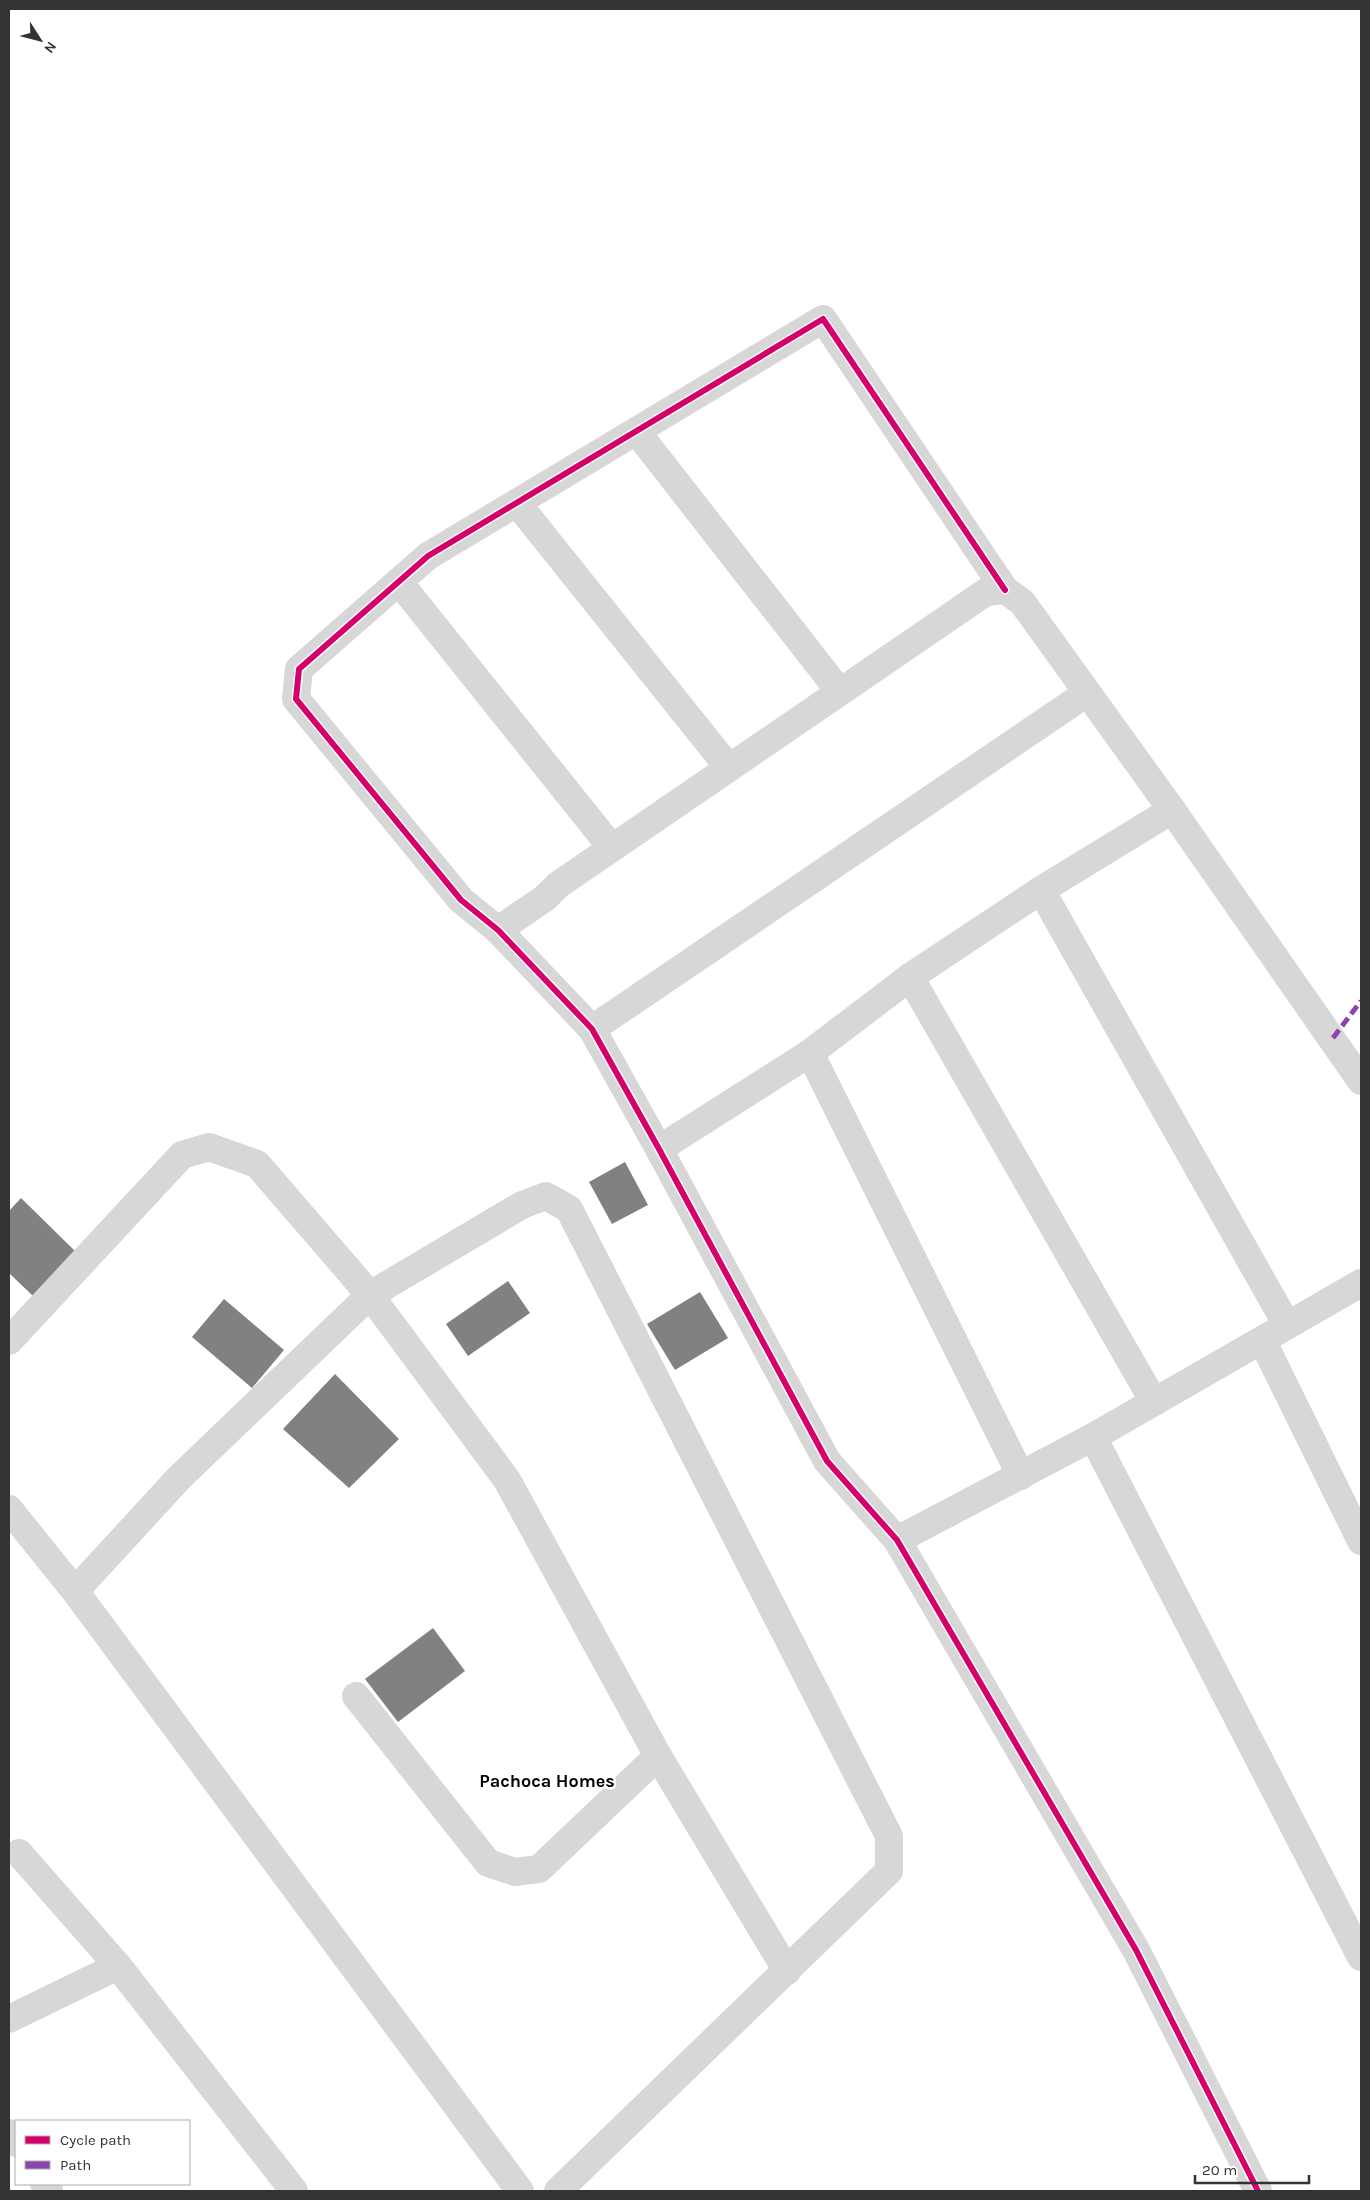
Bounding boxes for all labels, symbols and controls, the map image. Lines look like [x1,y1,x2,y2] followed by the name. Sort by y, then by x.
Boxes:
[15,15,65,65] north arrow
[40,38,60,56] text: N
[479,1770,615,1792] district label: Pachoca Homes
[15,2120,190,2185] legend
[60,2131,131,2149] text: Cycle path
[1195,2152,1309,2184] scale bar
[60,2156,91,2174] text: Path
[1202,2161,1237,2179] text: 20 m

